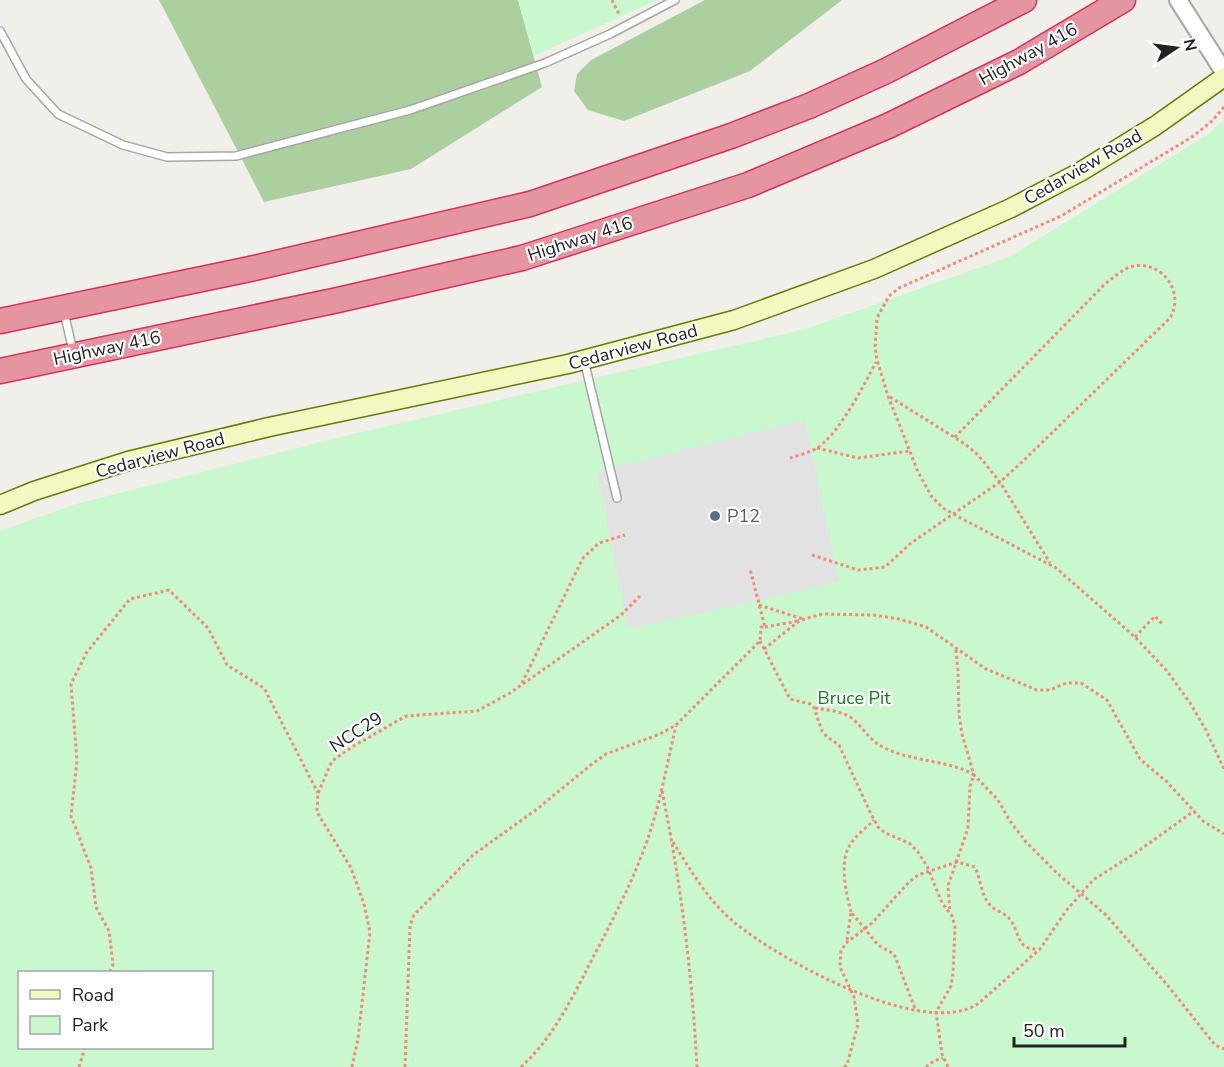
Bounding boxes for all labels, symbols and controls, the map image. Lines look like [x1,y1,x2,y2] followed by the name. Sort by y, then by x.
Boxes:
[974,17,1082,91] street label: Highway 416
[1146,18,1206,78] north arrow
[1178,37,1202,53] text: N
[1020,123,1146,211] street label: Cedarview Road
[524,211,636,267] street label: Highway 416
[566,318,700,376] street label: Cedarview Road
[51,325,163,371] street label: Highway 416
[93,426,227,484] street label: Cedarview Road
[727,504,760,528] place label: P12
[708,509,722,523] marker: P12
[818,686,891,710] park label: Bruce Pit
[325,706,387,758] street label: NCC29
[18,971,213,1049] legend
[72,983,114,1007] text: Road
[1014,1010,1125,1048] scale bar
[72,1013,109,1037] text: Park
[1023,1019,1065,1043] text: 50 m

